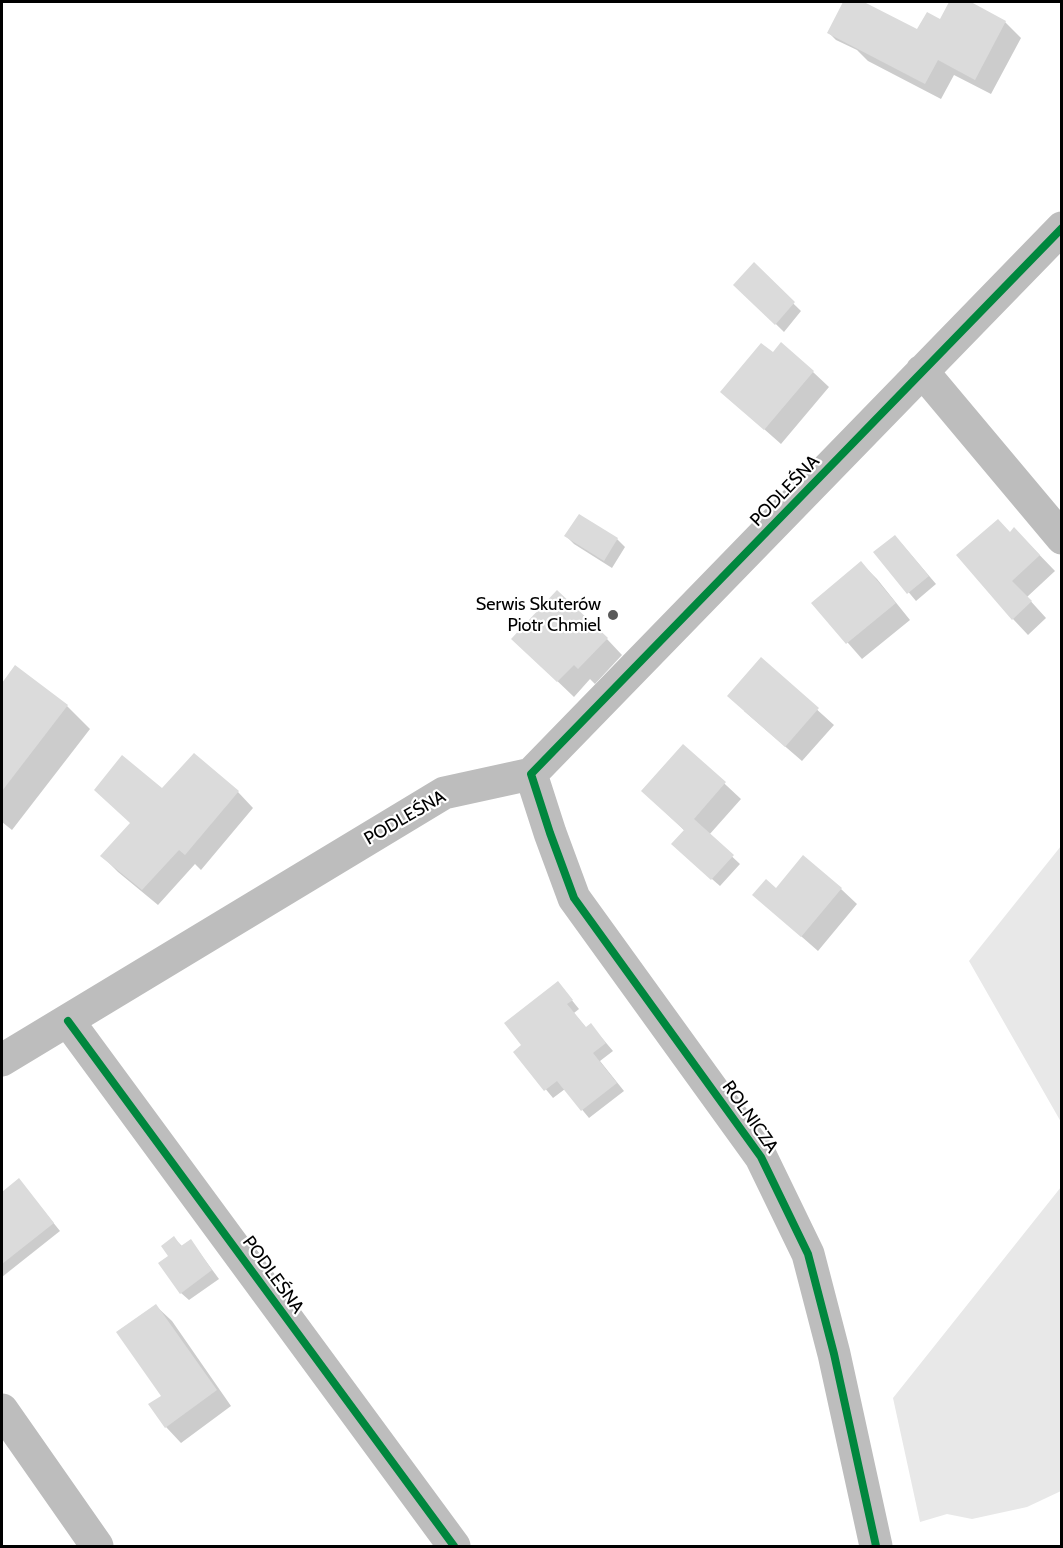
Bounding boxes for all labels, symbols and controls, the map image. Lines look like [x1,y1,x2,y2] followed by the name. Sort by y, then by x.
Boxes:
[746,451,824,531] street label: PODLEŚNA
[476,594,601,636] place label: Serwis Skuterów Piotr Chmiel
[606,608,620,622] marker: Serwis Skuterów Piotr Chmiel
[360,786,450,850] street label: PODLEŚNA
[717,1077,783,1157] street label: ROLNICZA
[238,1232,308,1318] street label: PODLEŚNA

